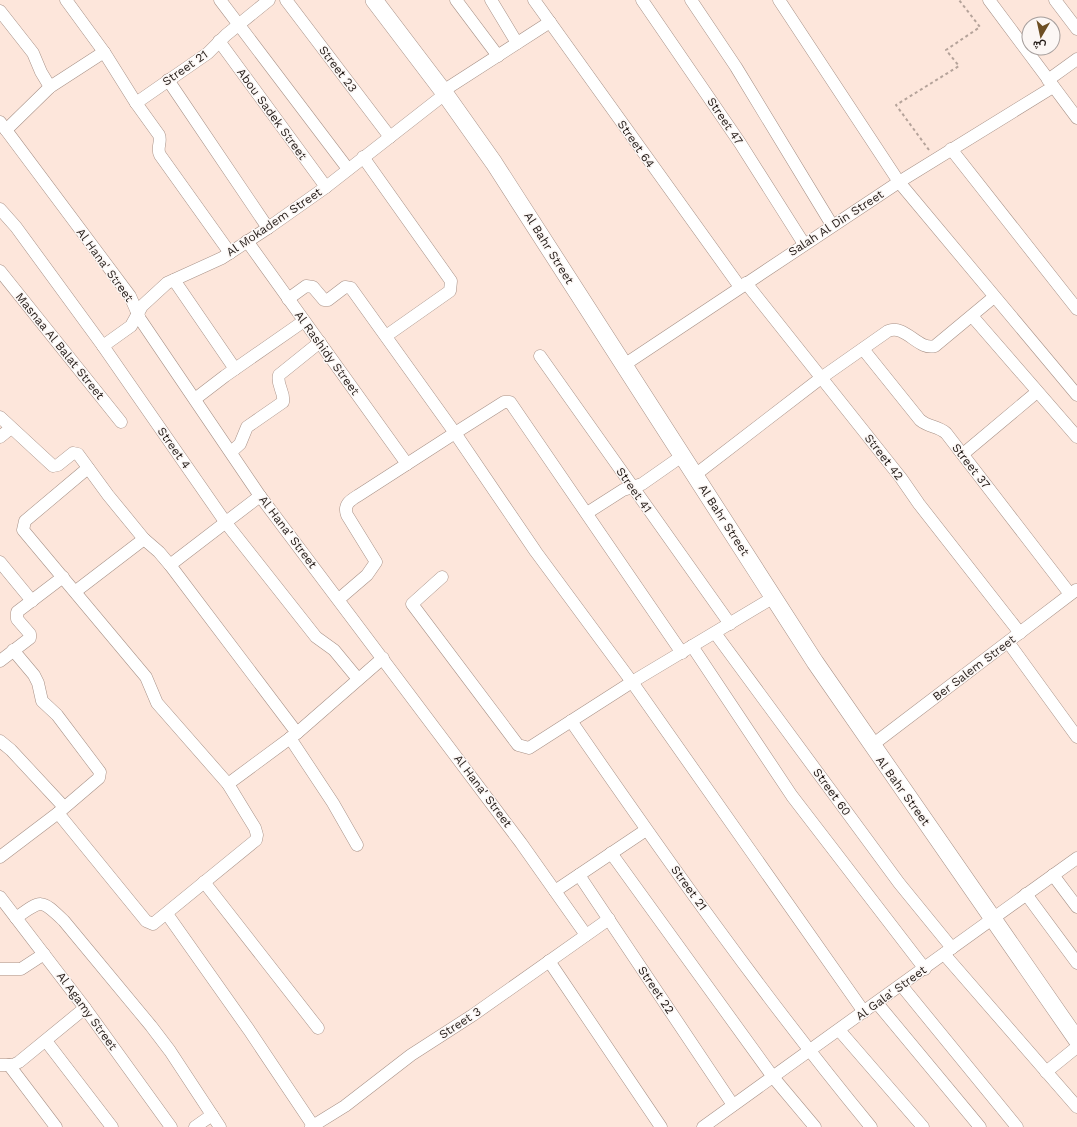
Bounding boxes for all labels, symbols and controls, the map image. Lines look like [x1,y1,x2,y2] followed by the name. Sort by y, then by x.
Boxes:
[1021,16,1061,56] north arrow
[1032,38,1047,53] text: ش
[316,43,360,95] street label: Street 23
[160,47,210,89] street label: Street 21
[234,66,310,162] street label: Abou Sadek Street
[704,95,746,147] street label: Street 47
[615,118,657,170] street label: Street 64
[224,185,324,259] street label: Al Mokadem Street
[786,187,886,259] street label: Salah Al Din Street
[521,209,577,287] street label: Al Bahr Street
[74,225,136,305] street label: Al Hana' Street
[13,290,107,402] street label: Masnaa Al Balat Street
[292,308,362,398] street label: Al Rashidy Street
[155,425,193,471] street label: Street 4
[862,431,906,483] street label: Street 42
[949,441,993,492] street label: Street 37
[613,465,655,515] street label: Street 41
[696,482,752,558] street label: Al Bahr Street
[256,493,320,571] street label: Al Hana' Street
[930,632,1018,704] street label: Ber Salem Street
[451,752,515,830] street label: Al Hana' Street
[873,754,933,828] street label: Al Bahr Street
[810,766,854,818] street label: Street 60
[668,863,710,913] street label: Street 21
[853,963,929,1023] street label: Al Gala' Street
[635,964,677,1016] street label: Street 22
[54,969,120,1053] street label: Al Agamy Street
[436,1004,484,1042] street label: Street 3

